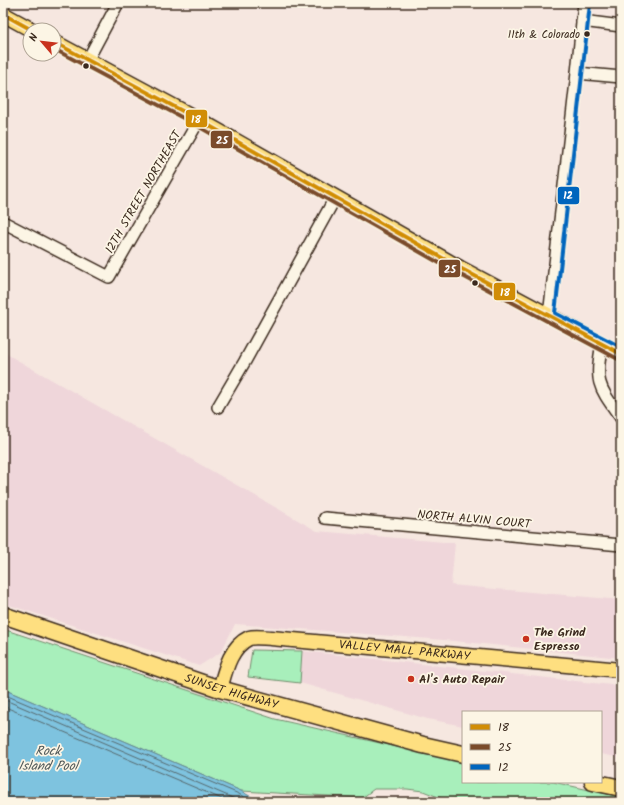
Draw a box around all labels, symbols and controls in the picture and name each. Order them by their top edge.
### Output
north arrow [22,22,62,62]
place label: 11th & Colorado [508,26,580,44]
marker: 11th & Colorado [582,29,592,39]
text: N [24,30,44,45]
unlabelled marker [81,61,91,71]
line badge: 18 [185,109,208,128]
text: 18 [191,111,201,129]
street label: 12TH STREET NORTHEAST [100,126,187,257]
line badge: 25 [210,130,233,149]
text: 25 [216,132,229,150]
line badge: 12 [557,186,580,205]
text: 12 [563,187,573,205]
line badge: 25 [438,259,461,278]
text: 25 [444,261,457,279]
unlabelled marker [470,278,480,288]
line badge: 18 [493,282,516,301]
text: 18 [500,284,510,302]
street label: NORTH ALVIN COURT [416,505,533,534]
place label: The Grind Espresso [534,623,586,656]
marker: The Grind Espresso [521,634,531,644]
street label: VALLEY MALL PARKWAY [338,635,472,666]
street label: SUNSET HIGHWAY [182,669,282,715]
place label: Al's Auto Repair [419,670,505,689]
marker: Al's Auto Repair [406,674,416,684]
legend [462,711,602,783]
text: 18 [498,718,510,737]
text: 25 [498,738,513,757]
water label: Rock Island Pool [18,741,81,777]
text: 12 [498,758,509,777]

